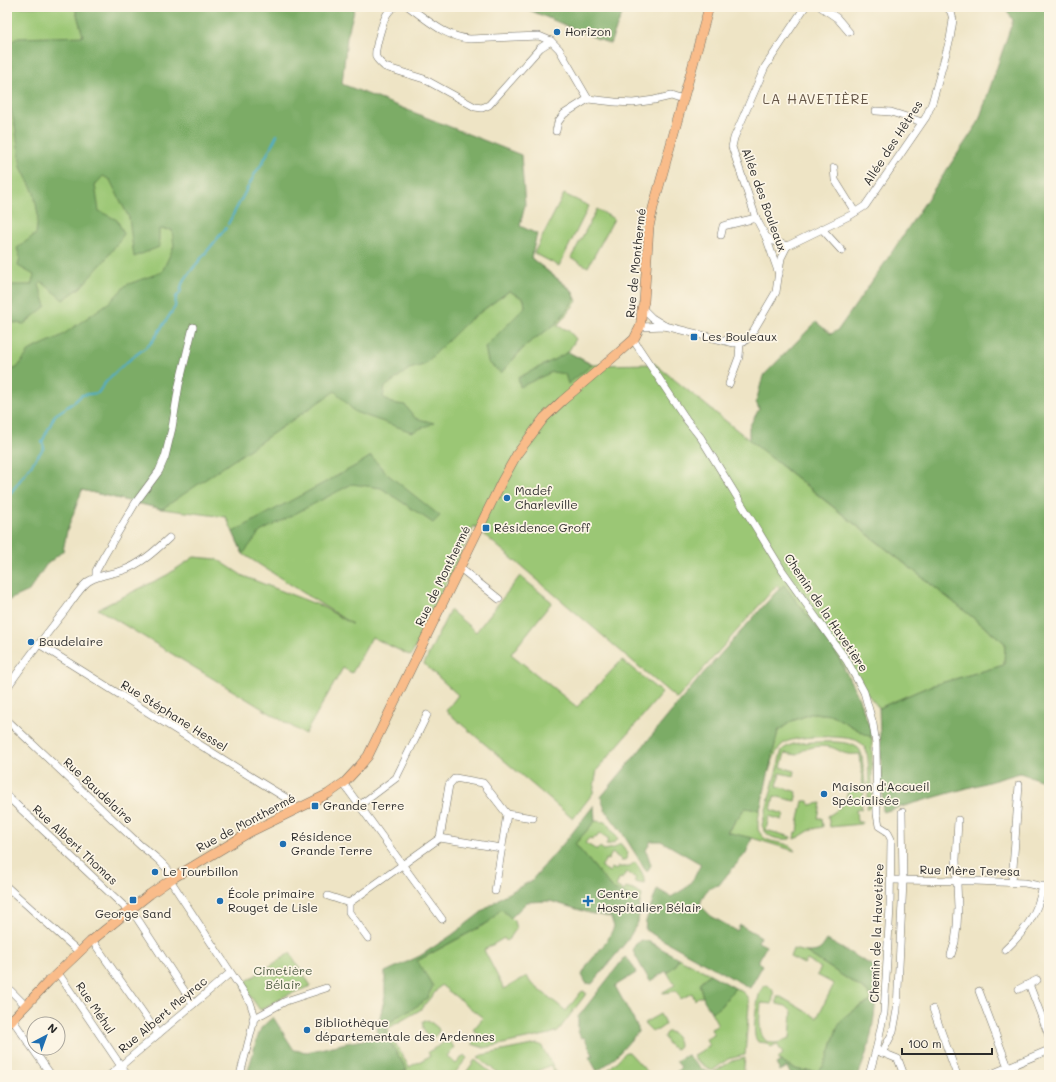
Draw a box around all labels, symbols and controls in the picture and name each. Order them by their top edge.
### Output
place label: Horizon [565,23,611,39]
marker: Horizon [552,27,562,37]
district label: LA HAVETIÈRE [762,89,870,108]
street label: Allée des Hêtres [859,97,926,188]
street label: Allée des Bouleaux [739,145,791,254]
street label: Rue de Monthermé [621,207,649,319]
place label: Les Bouleaux [702,328,777,344]
marker: Les Bouleaux [689,332,699,342]
place label: Madef Charleville [515,482,578,512]
marker: Madef Charleville [502,493,512,503]
place label: Résidence Groff [494,519,591,535]
street label: Rue de Monthermé [411,523,473,629]
marker: Résidence Groff [481,523,491,533]
street label: Chemin de la Havetière [781,550,872,675]
place label: Baudelaire [39,633,103,649]
marker: Baudelaire [26,637,36,647]
street label: Rue Stéphane Hessel [118,676,231,754]
street label: Rue Baudelaire [60,754,137,827]
place label: Maison d'Accueil Spécialisée [832,778,930,808]
street label: Rue de Monthermé [193,789,298,855]
marker: Maison d'Accueil Spécialisée [819,789,829,799]
place label: Grande Terre [323,797,405,813]
street label: Rue Albert Thomas [30,801,122,888]
marker: Grande Terre [310,801,320,811]
place label: Résidence Grande Terre [291,828,373,858]
marker: Résidence Grande Terre [278,839,288,849]
street label: Rue Mère Teresa [920,861,1020,879]
place label: Le Tourbillon [163,863,238,879]
street label: Chemin de la Havetière [866,863,886,1003]
marker: Le Tourbillon [150,867,160,877]
place label: École primaire Rouget de Lisle [228,885,318,915]
place label: Centre Hospitalier Bélair [597,885,701,915]
marker: George Sand [128,895,138,905]
marker: Centre Hospitalier Bélair [582,895,594,907]
marker: École primaire Rouget de Lisle [215,896,225,906]
place label: George Sand [95,905,171,921]
park label: Cimetière Bélair [253,962,313,992]
street label: Rue Albert Meyrac [115,972,210,1056]
street label: Rue Méhul [73,979,119,1036]
place label: Bibliothèque départementale des Ardennes [315,1014,495,1044]
north arrow [26,1016,66,1056]
text: N [45,1020,61,1036]
marker: Bibliothèque départementale des Ardennes [302,1025,312,1035]
scale bar [902,1030,992,1056]
text: 100 m [908,1035,942,1051]

